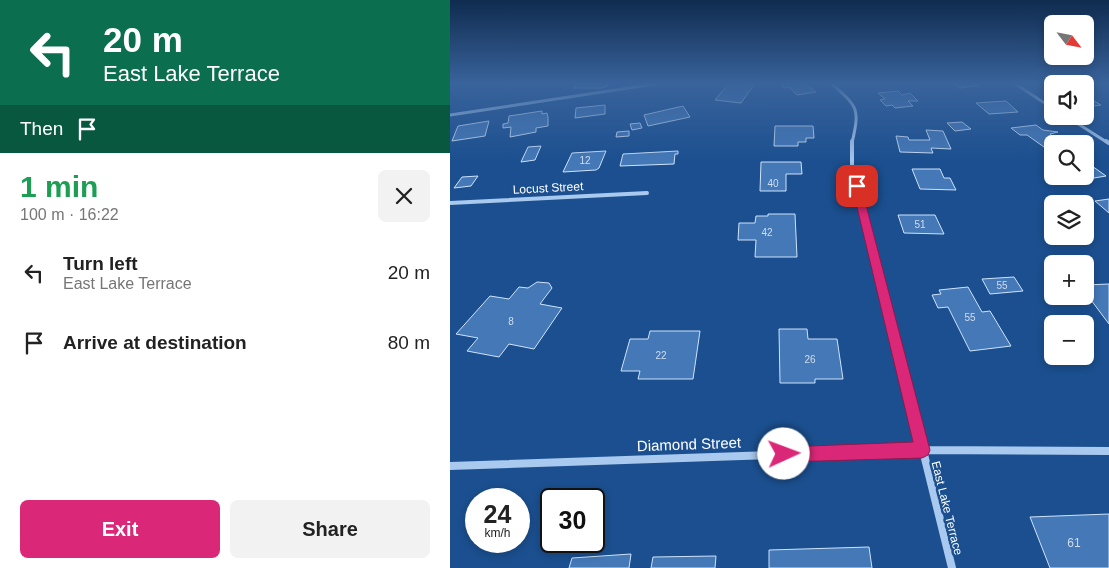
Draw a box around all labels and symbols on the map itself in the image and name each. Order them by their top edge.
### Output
north arrow [1044,15,1094,65]
house number: 12 [579,155,591,166]
pin [836,165,878,207]
house number: 40 [767,178,779,189]
street label: Locust Street [512,179,584,197]
house number: 51 [914,219,926,230]
house number: 42 [761,227,773,238]
house number: 55 [996,280,1008,291]
house number: 55 [964,312,976,323]
house number: 8 [508,316,514,327]
house number: 22 [655,350,667,361]
house number: 26 [804,354,816,365]
position arrow [757,427,809,479]
street label: Diamond Street [637,434,742,454]
street label: East Lake Terrace [929,459,966,557]
speed limit sign: 30 [540,488,605,553]
house number: 61 [1067,536,1081,550]

